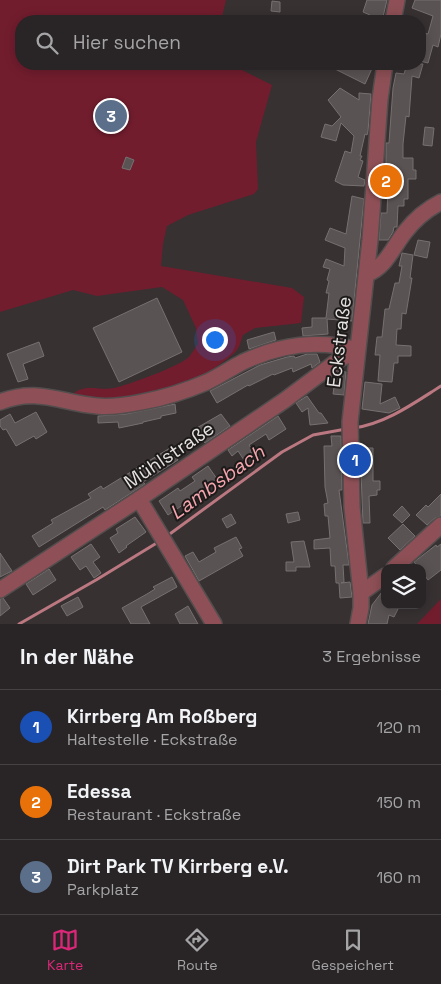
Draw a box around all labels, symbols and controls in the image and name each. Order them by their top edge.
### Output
search box [15,15,426,70]
icon: search [33,29,61,57]
text: Hier suchen [73,30,181,55]
pin: 3 [95,97,127,135]
pin: 2 [370,162,402,200]
street label: Eckstraße [321,295,357,389]
your location [202,327,228,353]
street label: Mühlstraße [119,416,219,494]
water label: Lambsbach [164,438,270,525]
pin: 1 [339,441,371,479]
map controls [381,564,426,609]
button: layers [381,564,426,609]
text: In der Nähe [20,643,134,670]
text: 3 Ergebnisse [322,646,421,667]
text: Kirrberg Am Roßberg [67,704,257,729]
text: 1 [32,717,40,738]
text: 120 m [377,717,421,738]
text: Haltestelle · Eckstraße [67,729,238,750]
text: Edessa [67,779,131,804]
text: 2 [31,792,41,813]
text: 150 m [377,792,421,813]
text: Restaurant · Eckstraße [67,804,241,825]
text: Dirt Park TV Kirrberg e.V. [67,854,289,879]
text: 3 [31,867,41,888]
text: 160 m [376,867,421,888]
text: Parkplatz [67,879,139,900]
tab: Karte [47,926,83,974]
tab: Route [177,926,218,974]
tab: Gespeichert [311,926,394,974]

